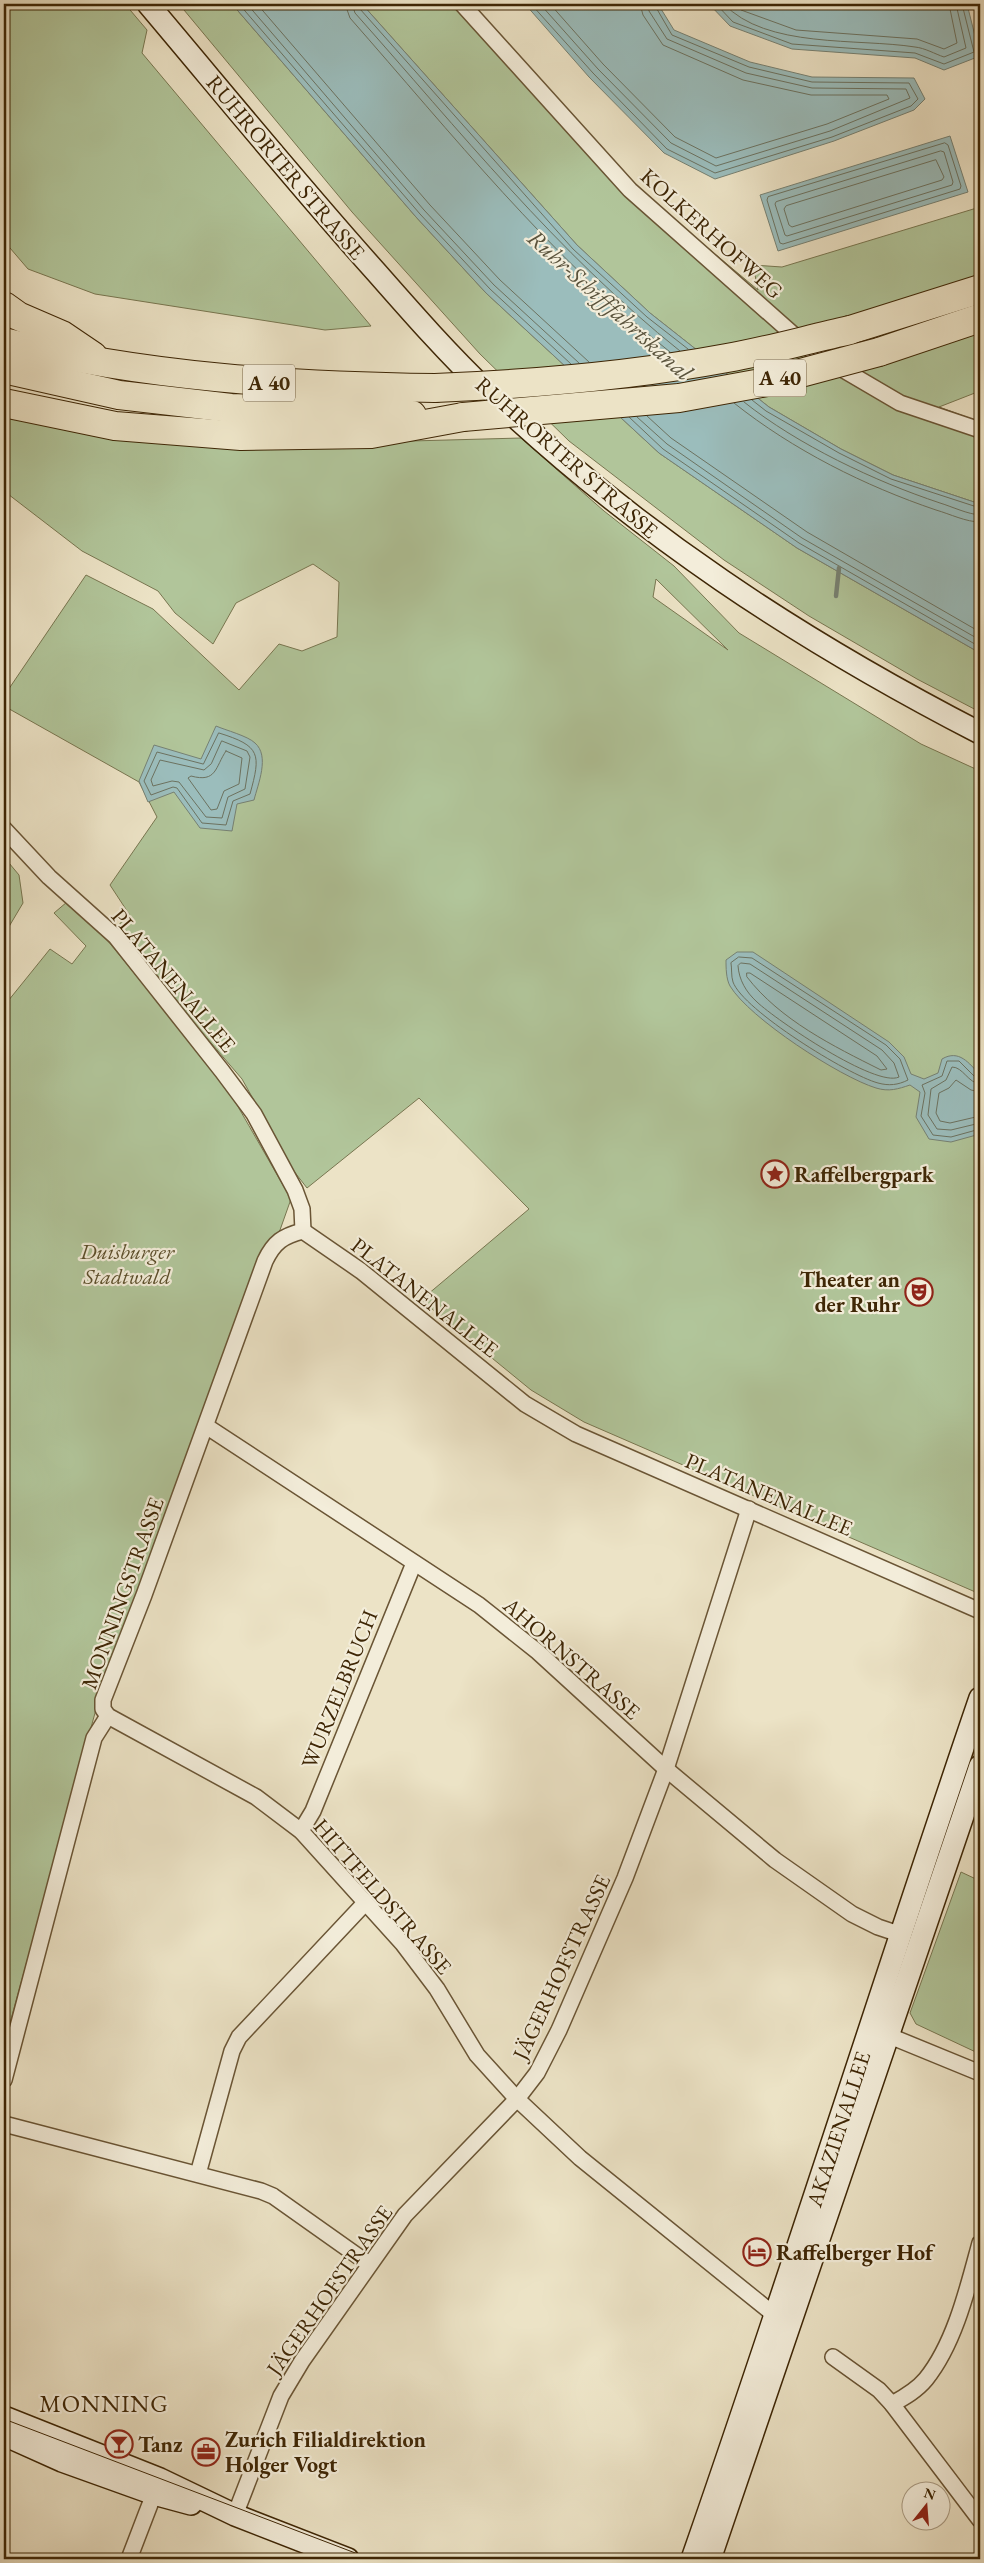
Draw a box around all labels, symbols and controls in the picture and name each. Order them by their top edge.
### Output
street label: RUHRORTER STRASSE [200,69,371,266]
street label: KOLKERHOFWEG [634,162,789,305]
water label: Ruhr-Schifffahrtskanal [521,222,700,388]
road number: A 40 [754,359,806,396]
road number: A 40 [243,364,295,402]
street label: RUHRORTER STRASSE [469,370,664,545]
street label: PLATANENALLEE [105,902,242,1058]
place icon: Raffelbergpark [760,1159,790,1189]
place label: Raffelbergpark [794,1160,935,1189]
street label: PLATANENALLEE [345,1231,504,1364]
park label: Duisburger Stadtwald [79,1237,176,1291]
place label: Theater an der Ruhr [800,1265,901,1319]
theatre icon: Theater an der Ruhr [904,1277,934,1307]
street label: PLATANENALLEE [681,1446,857,1543]
street label: MONNINGSTRASSE [74,1493,171,1693]
street label: AHORNSTRASSE [496,1590,646,1726]
street label: WURZELBRUCH [294,1605,385,1773]
street label: HITTFELDSTRASSE [307,1812,458,1980]
street label: JÄGERHOFSTRASSE [505,1870,617,2067]
street label: AKAZIENALLEE [799,2048,877,2212]
street label: JÄGERHOFSTRASSE [259,2199,399,2383]
hotel icon: Raffelberger Hof [742,2237,772,2267]
place label: Raffelberger Hof [776,2238,936,2267]
district label: MONNING [39,2388,169,2419]
place label: Zurich Filialdirektion Holger Vogt [225,2425,426,2479]
bar icon: Tanz [104,2429,134,2459]
place label: Tanz [138,2430,183,2459]
office icon: Zurich Filialdirektion Holger Vogt [191,2437,221,2467]
north arrow [902,2480,952,2530]
text: N [922,2483,938,2504]

